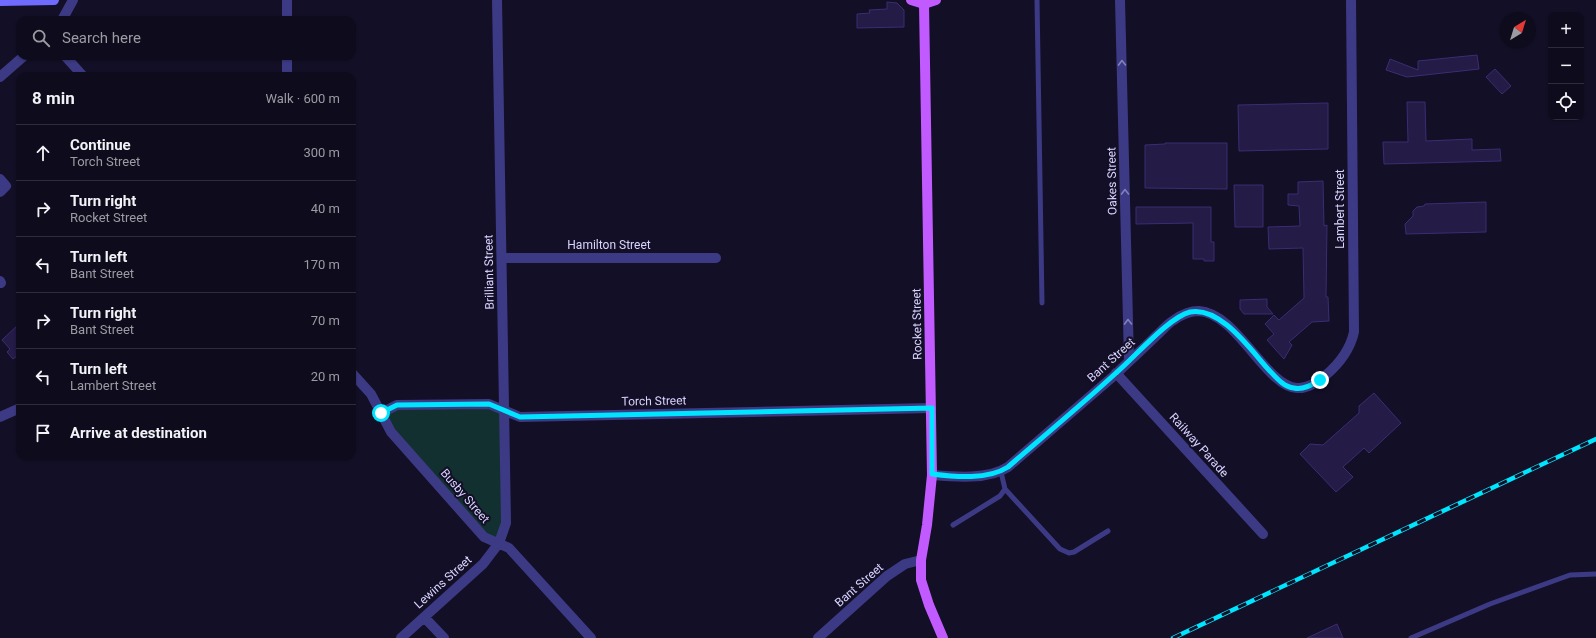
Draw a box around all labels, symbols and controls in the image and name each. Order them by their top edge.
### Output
north arrow [1500,12,1536,48]
map controls [1548,12,1584,120]
button: + [1548,12,1584,48]
search box [16,16,356,60]
icon: search [30,27,52,49]
text: Search here [62,29,141,47]
button: − [1548,48,1584,84]
one-way arrow [1118,60,1126,66]
button: locate [1548,84,1584,120]
text: 8 min [32,88,75,108]
text: Walk · 600 m [265,91,340,106]
text: Continue [70,136,131,154]
icon: ahead [32,142,54,164]
text: 300 m [303,145,340,160]
street label: Oakes Street [1104,147,1120,215]
text: Torch Street [70,154,140,169]
street label: Lambert Street [1333,169,1347,249]
one-way arrow [1121,189,1129,195]
text: Turn right [70,192,136,210]
icon: right [32,198,54,220]
text: 40 m [311,201,340,216]
text: Rocket Street [70,210,147,225]
street label: Brilliant Street [481,234,497,310]
street label: Hamilton Street [567,238,651,252]
text: Turn left [70,248,127,266]
icon: left [32,254,54,276]
text: 170 m [303,257,340,272]
text: Bant Street [70,266,134,281]
street label: Rocket Street [909,288,925,360]
text: Turn right [70,304,136,322]
icon: right [32,310,54,332]
text: 70 m [311,313,340,328]
one-way arrow [1124,319,1132,325]
text: Bant Street [70,322,134,337]
street label: Bant Street [1084,335,1138,385]
text: Turn left [70,360,127,378]
icon: left [32,366,54,388]
text: 20 m [311,369,340,384]
route end [1311,371,1329,389]
text: Lambert Street [70,378,156,393]
street label: Torch Street [621,393,687,409]
route start [372,404,390,422]
street label: Railway Parade [1167,410,1231,480]
icon: arrive [32,422,54,444]
text: Arrive at destination [70,424,207,442]
street label: Busby Street [438,466,492,526]
street label: Lewins Street [411,553,475,611]
street label: Bant Street [832,560,886,610]

